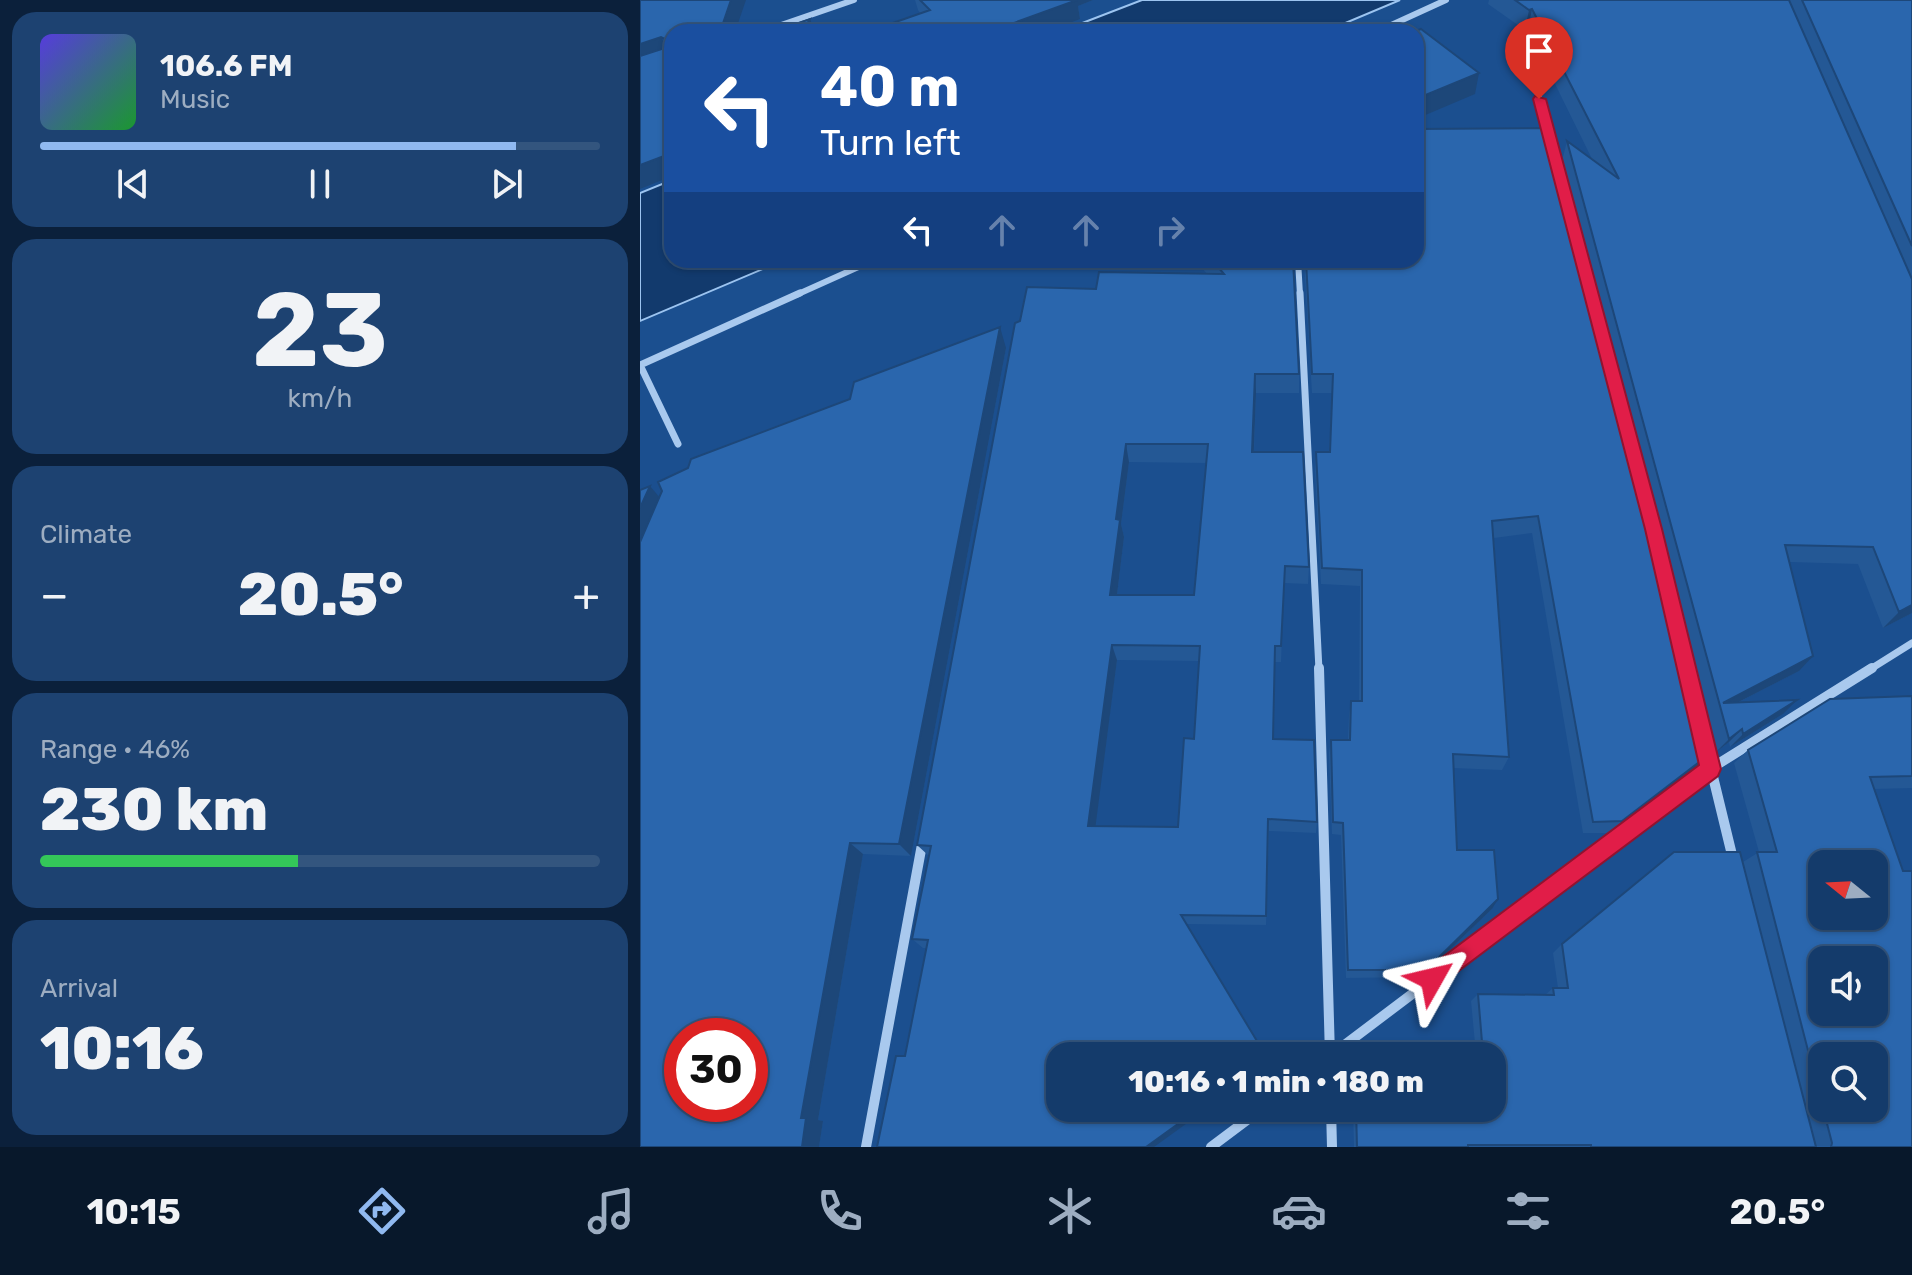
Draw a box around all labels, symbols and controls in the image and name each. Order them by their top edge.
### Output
pin [1505,17,1573,99]
icon: arrive [1517,29,1561,73]
text: 106.6 FM [160,48,293,84]
text: 40 m [820,54,960,120]
icon: left [688,56,792,160]
text: Music [160,84,230,115]
text: Turn left [820,121,961,164]
icon: previous [111,162,155,206]
icon: pause [298,162,342,206]
icon: next [485,162,529,206]
icon: left [896,208,940,252]
icon: ahead [980,208,1024,252]
icon: ahead [1064,208,1108,252]
icon: right [1148,208,1192,252]
text: 23 [252,269,388,392]
text: km/h [288,383,352,414]
text: Climate [40,519,132,550]
text: 20.5° [238,559,403,630]
text: − [40,569,69,621]
text: + [573,569,600,621]
text: Range · 46% [40,734,190,765]
text: 230 km [40,774,268,845]
north arrow [1808,850,1888,930]
map controls [1808,850,1888,1122]
position arrow [1390,937,1474,1021]
button: sound [1808,946,1888,1026]
text: Arrival [40,973,118,1004]
text: 10:16 [40,1013,204,1084]
speed limit sign: 30 [664,1018,768,1122]
button: search [1808,1042,1888,1122]
text: 10:16 · 1 min · 180 m [1128,1064,1424,1100]
icon: directions [354,1183,410,1239]
icon: music [583,1183,639,1239]
icon: phone [812,1183,868,1239]
icon: climate [1042,1183,1098,1239]
icon: car [1271,1183,1327,1239]
icon: filters [1500,1183,1556,1239]
text: 10:15 [87,1190,181,1233]
text: 20.5° [1729,1190,1825,1233]

